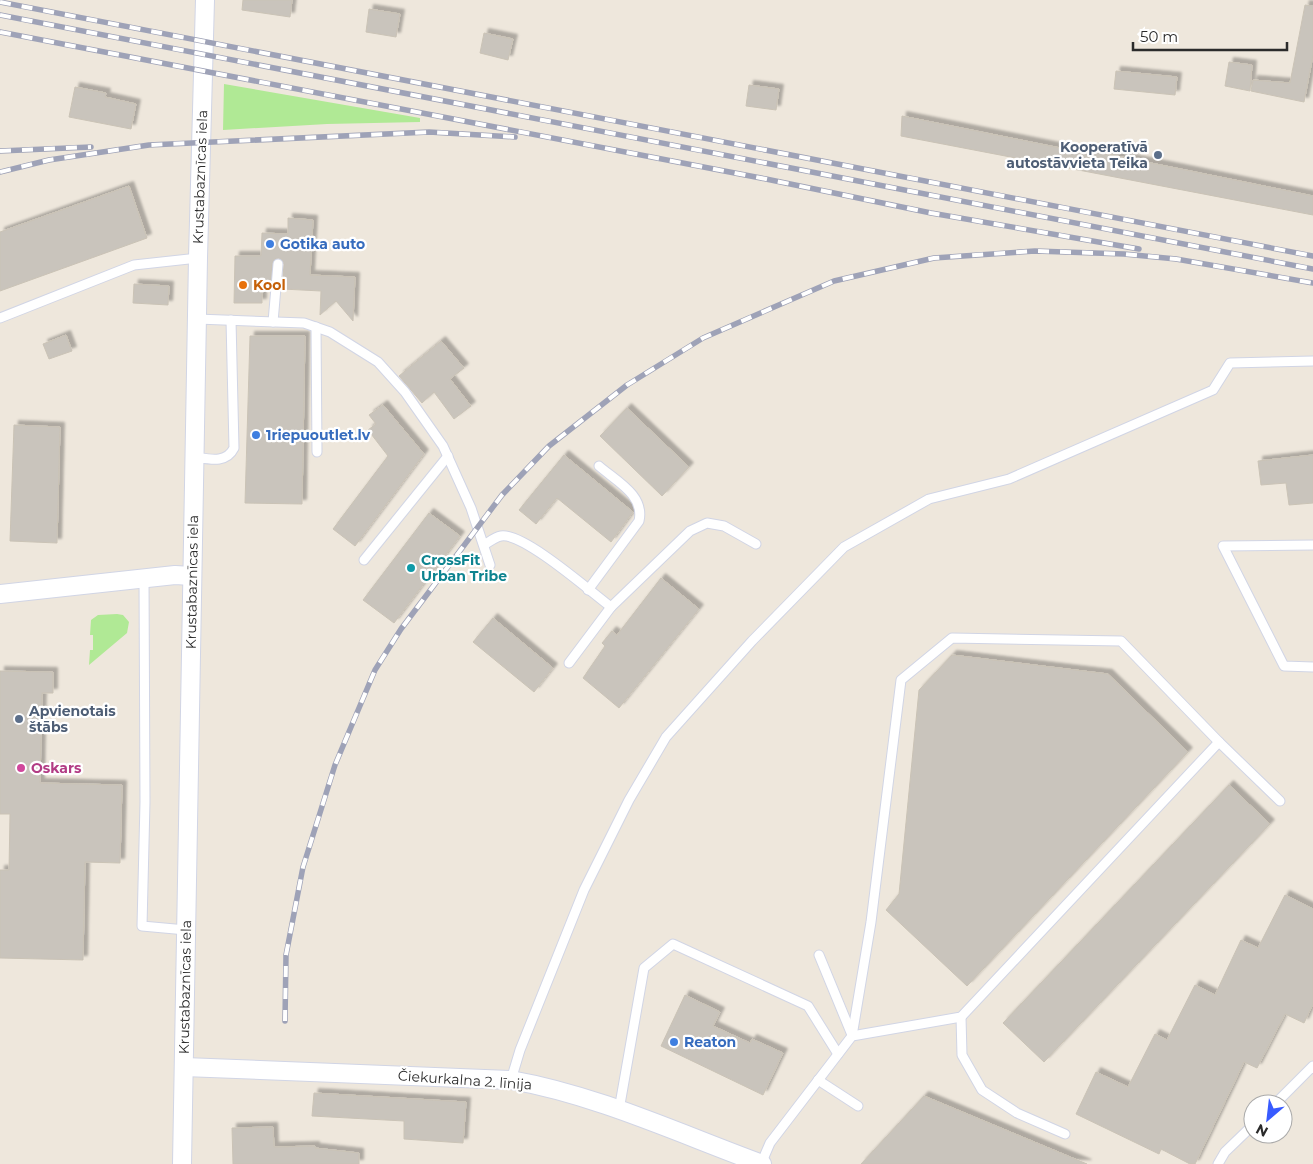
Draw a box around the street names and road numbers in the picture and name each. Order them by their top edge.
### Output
street label: Krustabaznīcas iela [189,110,211,244]
street label: Krustabaznīcas iela [182,515,202,649]
street label: Krustabaznīcas iela [175,920,195,1054]
street label: Čiekurkalna 2. līnija [397,1066,533,1094]

